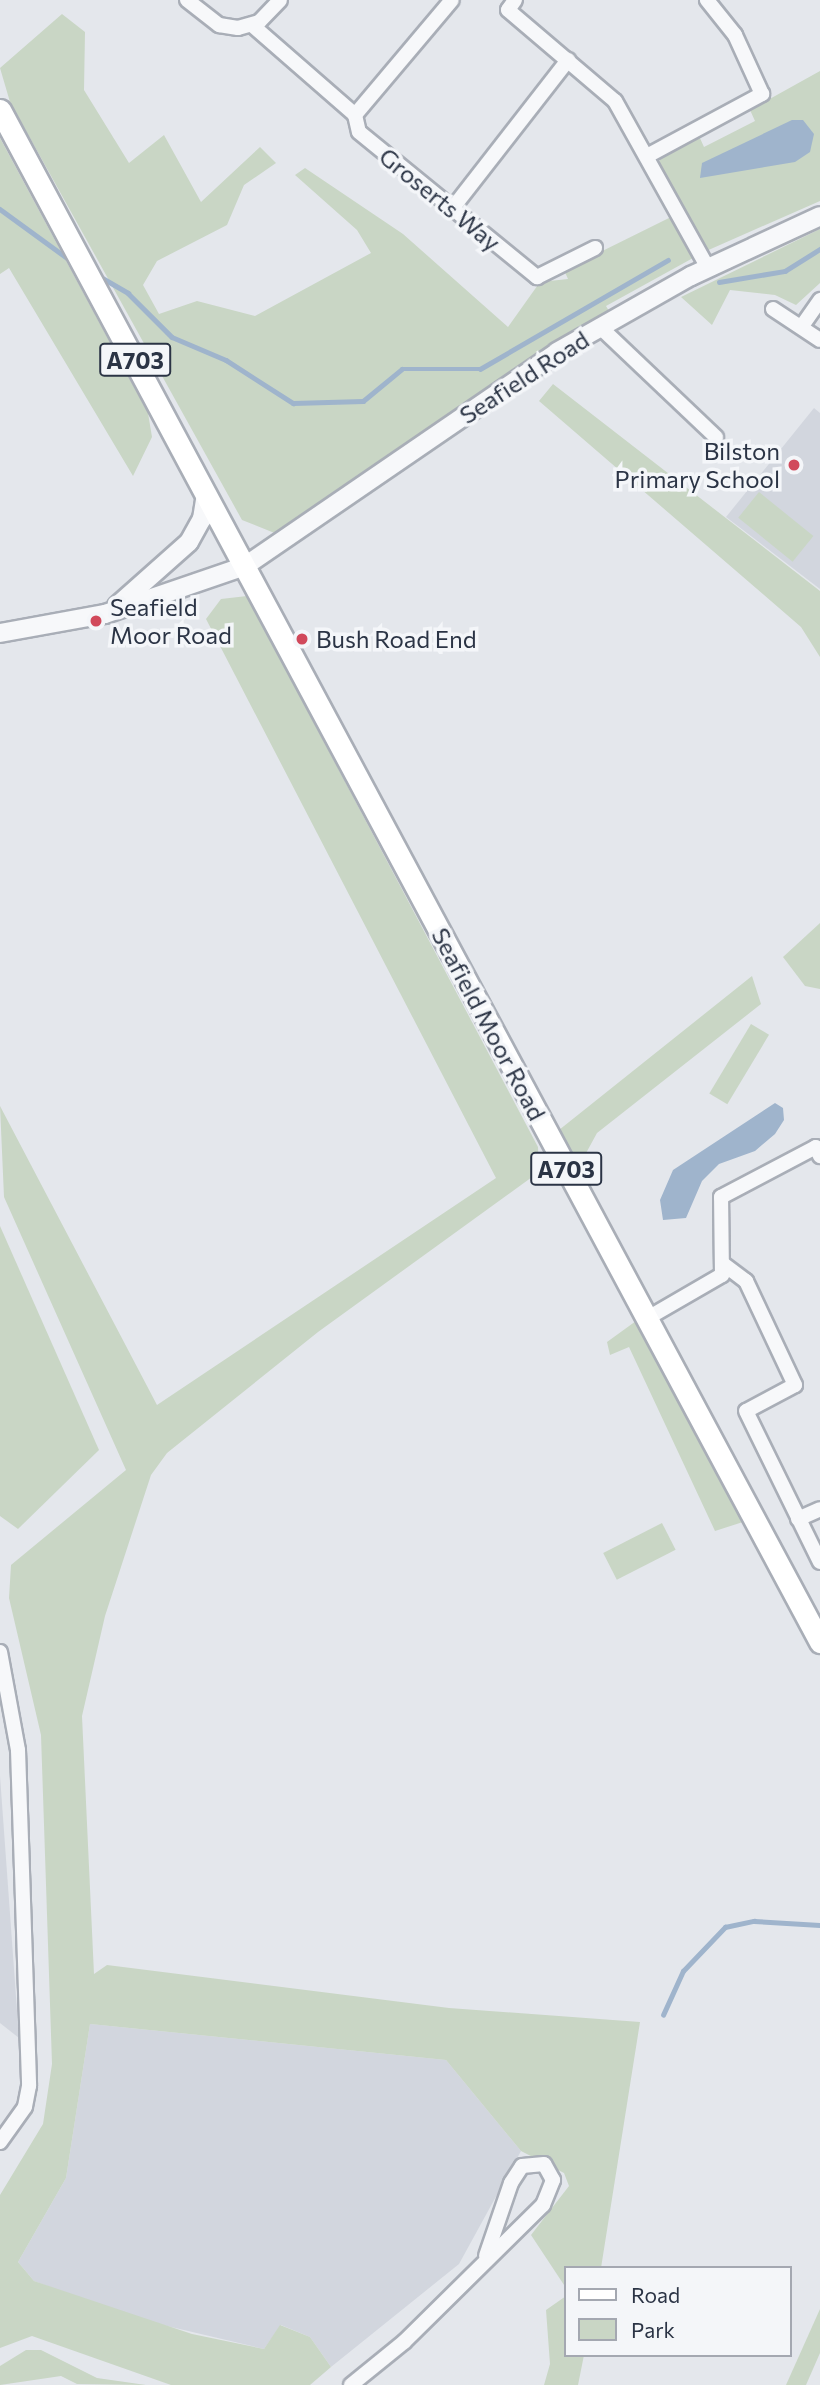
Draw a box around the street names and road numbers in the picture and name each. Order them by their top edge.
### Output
street label: Groserts Way [374,141,506,257]
street label: Seafield Road [454,325,594,429]
road number: A703 [98,340,172,380]
street label: Seafield Moor Road [426,923,552,1125]
road number: A703 [529,1150,603,1188]

